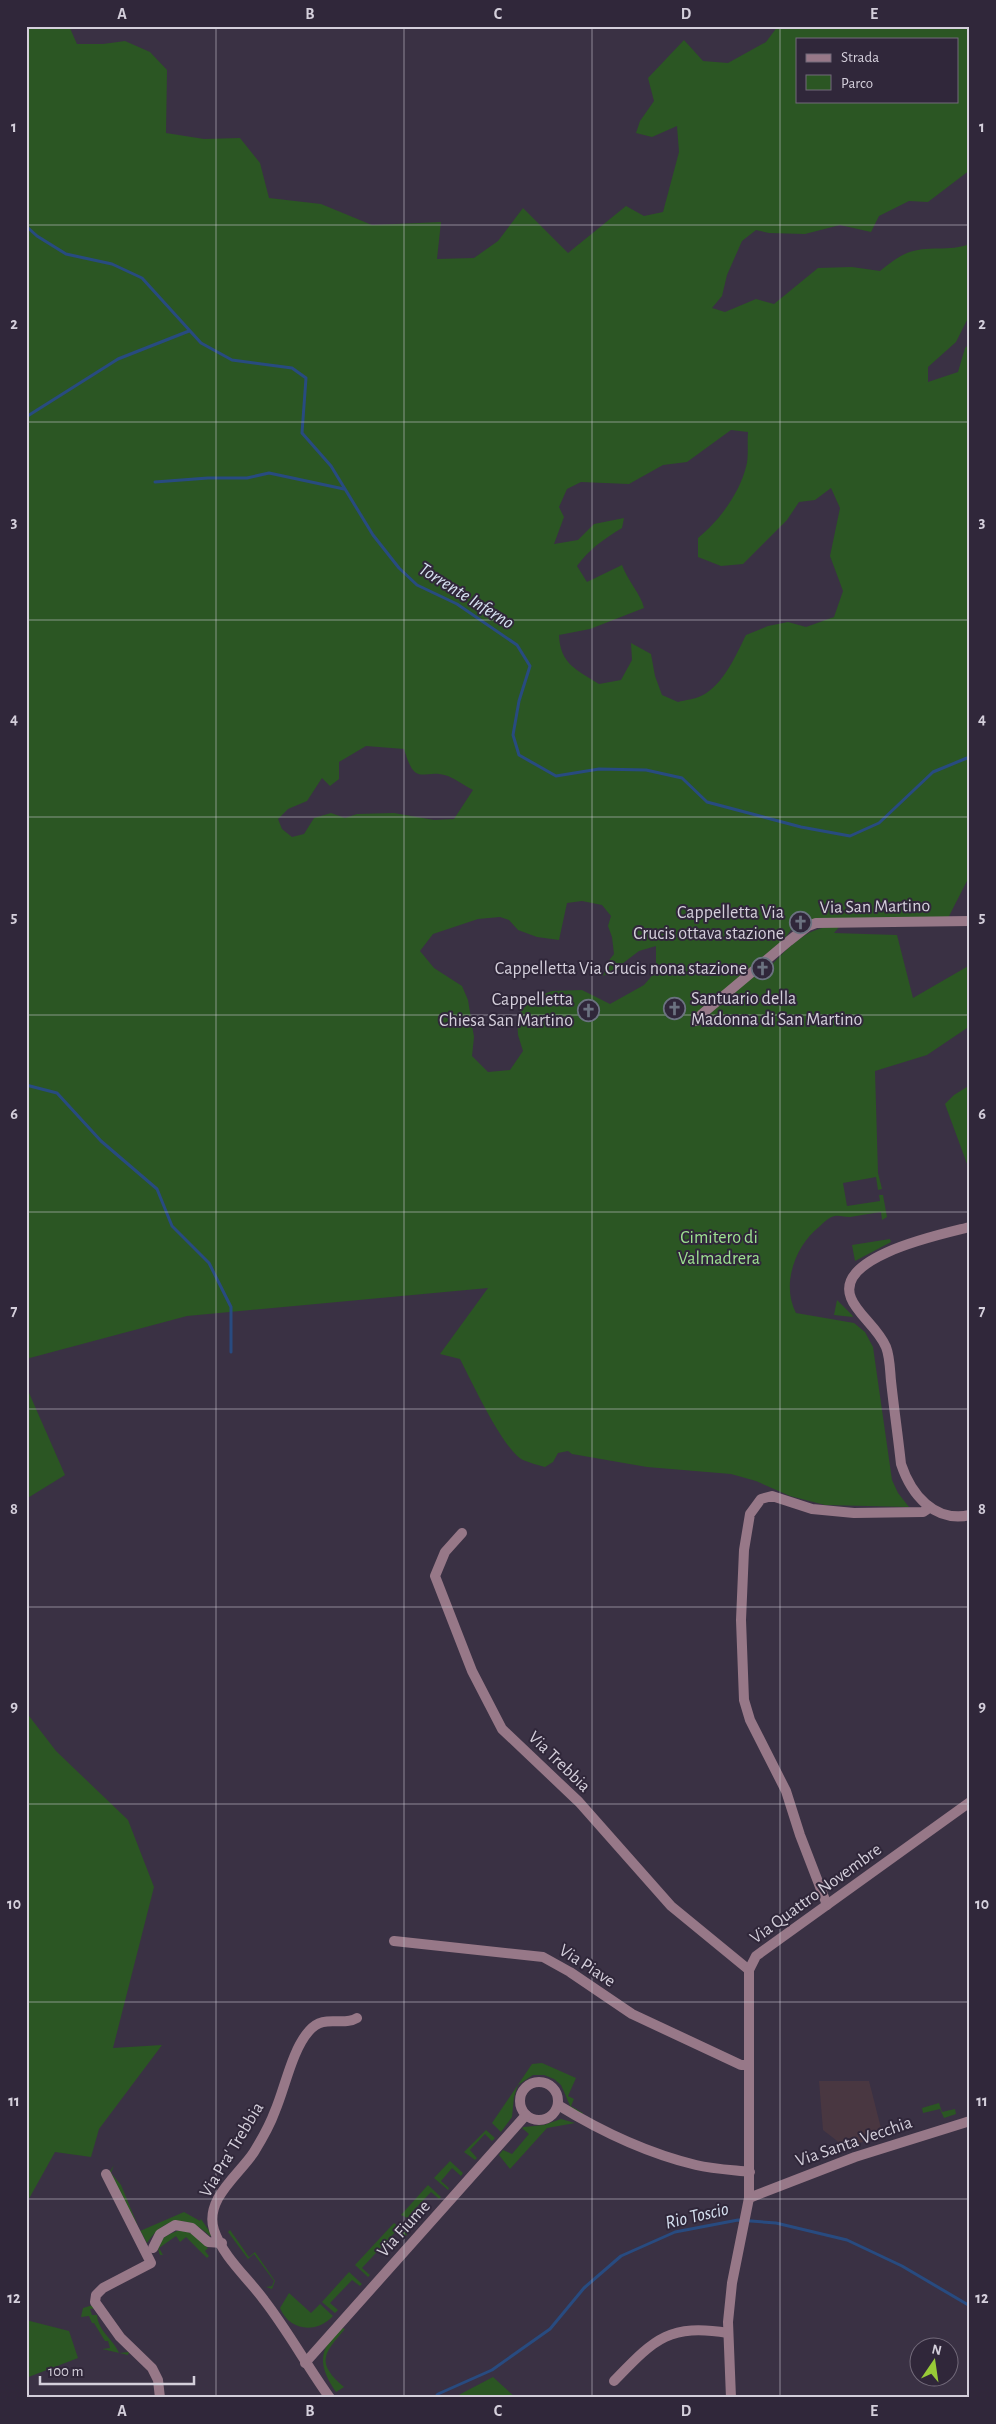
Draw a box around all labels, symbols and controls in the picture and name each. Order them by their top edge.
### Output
text: A [117,6,127,22]
text: B [305,6,315,22]
text: C [494,6,503,22]
text: D [681,6,692,22]
text: E [870,6,878,22]
legend [796,38,958,102]
text: Strada [841,50,879,65]
text: Parco [841,76,873,91]
text: 1 [11,119,17,135]
text: 1 [979,119,985,135]
text: 2 [10,316,18,332]
text: 2 [978,316,986,332]
text: 3 [11,514,18,530]
text: 3 [979,514,986,530]
water label: Torrente Inferno [415,559,517,633]
text: 4 [10,711,18,727]
text: 4 [978,711,986,727]
street label: Via San Martino [820,897,931,917]
place label: Cappelletta Via Crucis ottava stazione [633,904,784,943]
text: 5 [11,909,18,925]
text: 5 [979,909,986,925]
church icon: Cappelletta Via Crucis ottava stazione [788,911,812,935]
church icon: Cappelletta Via Crucis nona stazione [751,957,775,981]
place label: Cappelletta Via Crucis nona stazione [495,960,747,978]
place label: Santuario della Madonna di San Martino [691,990,863,1029]
place label: Cappelletta Chiesa San Martino [439,991,573,1030]
church icon: Santuario della Madonna di San Martino [663,997,687,1021]
church icon: Cappelletta Chiesa San Martino [577,998,601,1022]
text: 6 [10,1106,18,1122]
text: 6 [978,1106,986,1122]
park label: Cimitero di Valmadrera [678,1229,760,1268]
text: 7 [11,1303,18,1319]
text: 7 [979,1303,986,1319]
text: 8 [10,1501,18,1517]
text: 8 [978,1501,986,1517]
text: 9 [10,1698,18,1714]
text: 9 [978,1698,986,1714]
street label: Via Trebbia [524,1728,594,1796]
street label: Via Quattro Novembre [747,1840,885,1948]
text: 10 [7,1896,21,1912]
text: 10 [975,1896,989,1912]
street label: Via Piave [556,1941,618,1991]
text: 11 [8,2093,20,2109]
text: 11 [976,2093,988,2109]
street label: Via Pra' Trebbia [197,2099,267,2201]
street label: Via Santa Vecchia [793,2114,915,2170]
street label: Via Fiume [374,2197,434,2261]
water label: Rio Toscio [663,2199,731,2233]
text: 12 [7,2290,21,2306]
text: 12 [975,2290,989,2306]
north arrow [908,2336,958,2386]
text: N [930,2342,943,2358]
scale bar [40,2354,194,2386]
text: 100 m [48,2364,83,2379]
text: A [117,2403,127,2419]
text: B [305,2403,315,2419]
text: C [494,2403,503,2419]
text: D [681,2403,692,2419]
text: E [870,2403,878,2419]

